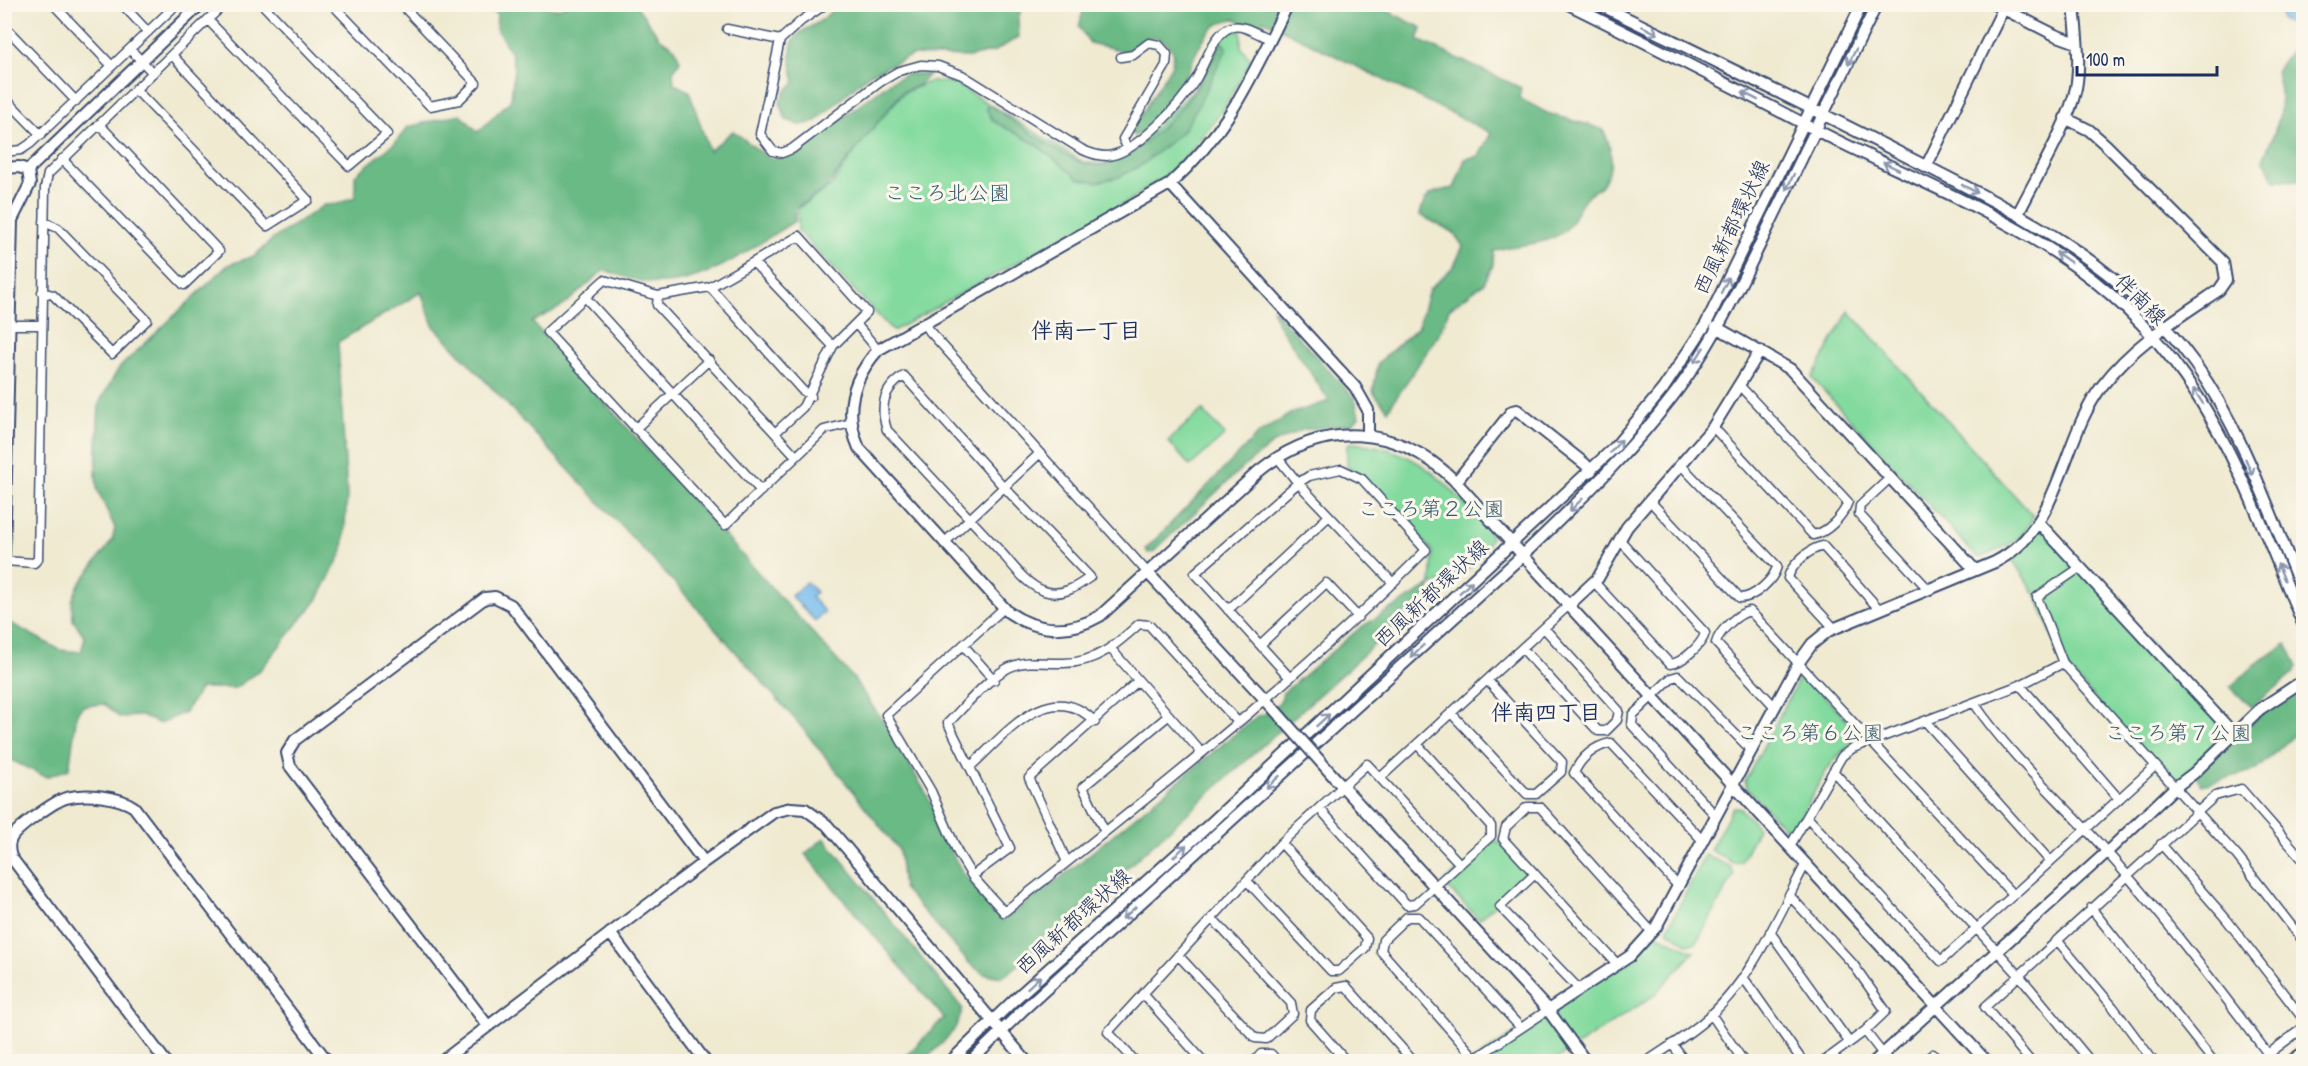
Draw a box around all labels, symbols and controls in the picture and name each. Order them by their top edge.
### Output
one-way arrow [1641,25,1659,36]
scale bar [2077,39,2216,77]
text: 100 m [2086,47,2125,72]
one-way arrow [1845,48,1857,66]
one-way arrow [1742,90,1760,102]
street label: 西風新都環状線 [1686,155,1776,299]
one-way arrow [1883,159,1901,171]
one-way arrow [1784,173,1795,191]
park label: こころ北公園 [884,178,1010,207]
one-way arrow [1960,184,1978,195]
one-way arrow [2056,251,2072,263]
street label: 伴南線 [2108,266,2174,332]
one-way arrow [1720,276,1731,294]
district label: 伴南一丁目 [1031,315,1141,345]
one-way arrow [1693,346,1705,363]
one-way arrow [2191,388,2203,405]
one-way arrow [1609,438,1623,453]
one-way arrow [2244,457,2255,476]
park label: こころ第２公園 [1358,494,1505,523]
one-way arrow [1568,497,1583,512]
street label: 西風新都環状線 [1367,532,1495,654]
one-way arrow [2274,564,2286,582]
one-way arrow [1459,580,1474,594]
one-way arrow [1410,643,1425,657]
district label: 伴南四丁目 [1491,697,1601,727]
one-way arrow [1315,713,1330,727]
park label: こころ第６公園 [1737,718,1884,747]
park label: こころ第７公園 [2105,718,2252,747]
one-way arrow [1266,775,1281,789]
one-way arrow [1172,844,1187,859]
street label: 西風新都環状線 [1009,861,1137,981]
one-way arrow [1122,906,1137,920]
one-way arrow [1027,975,1042,989]

